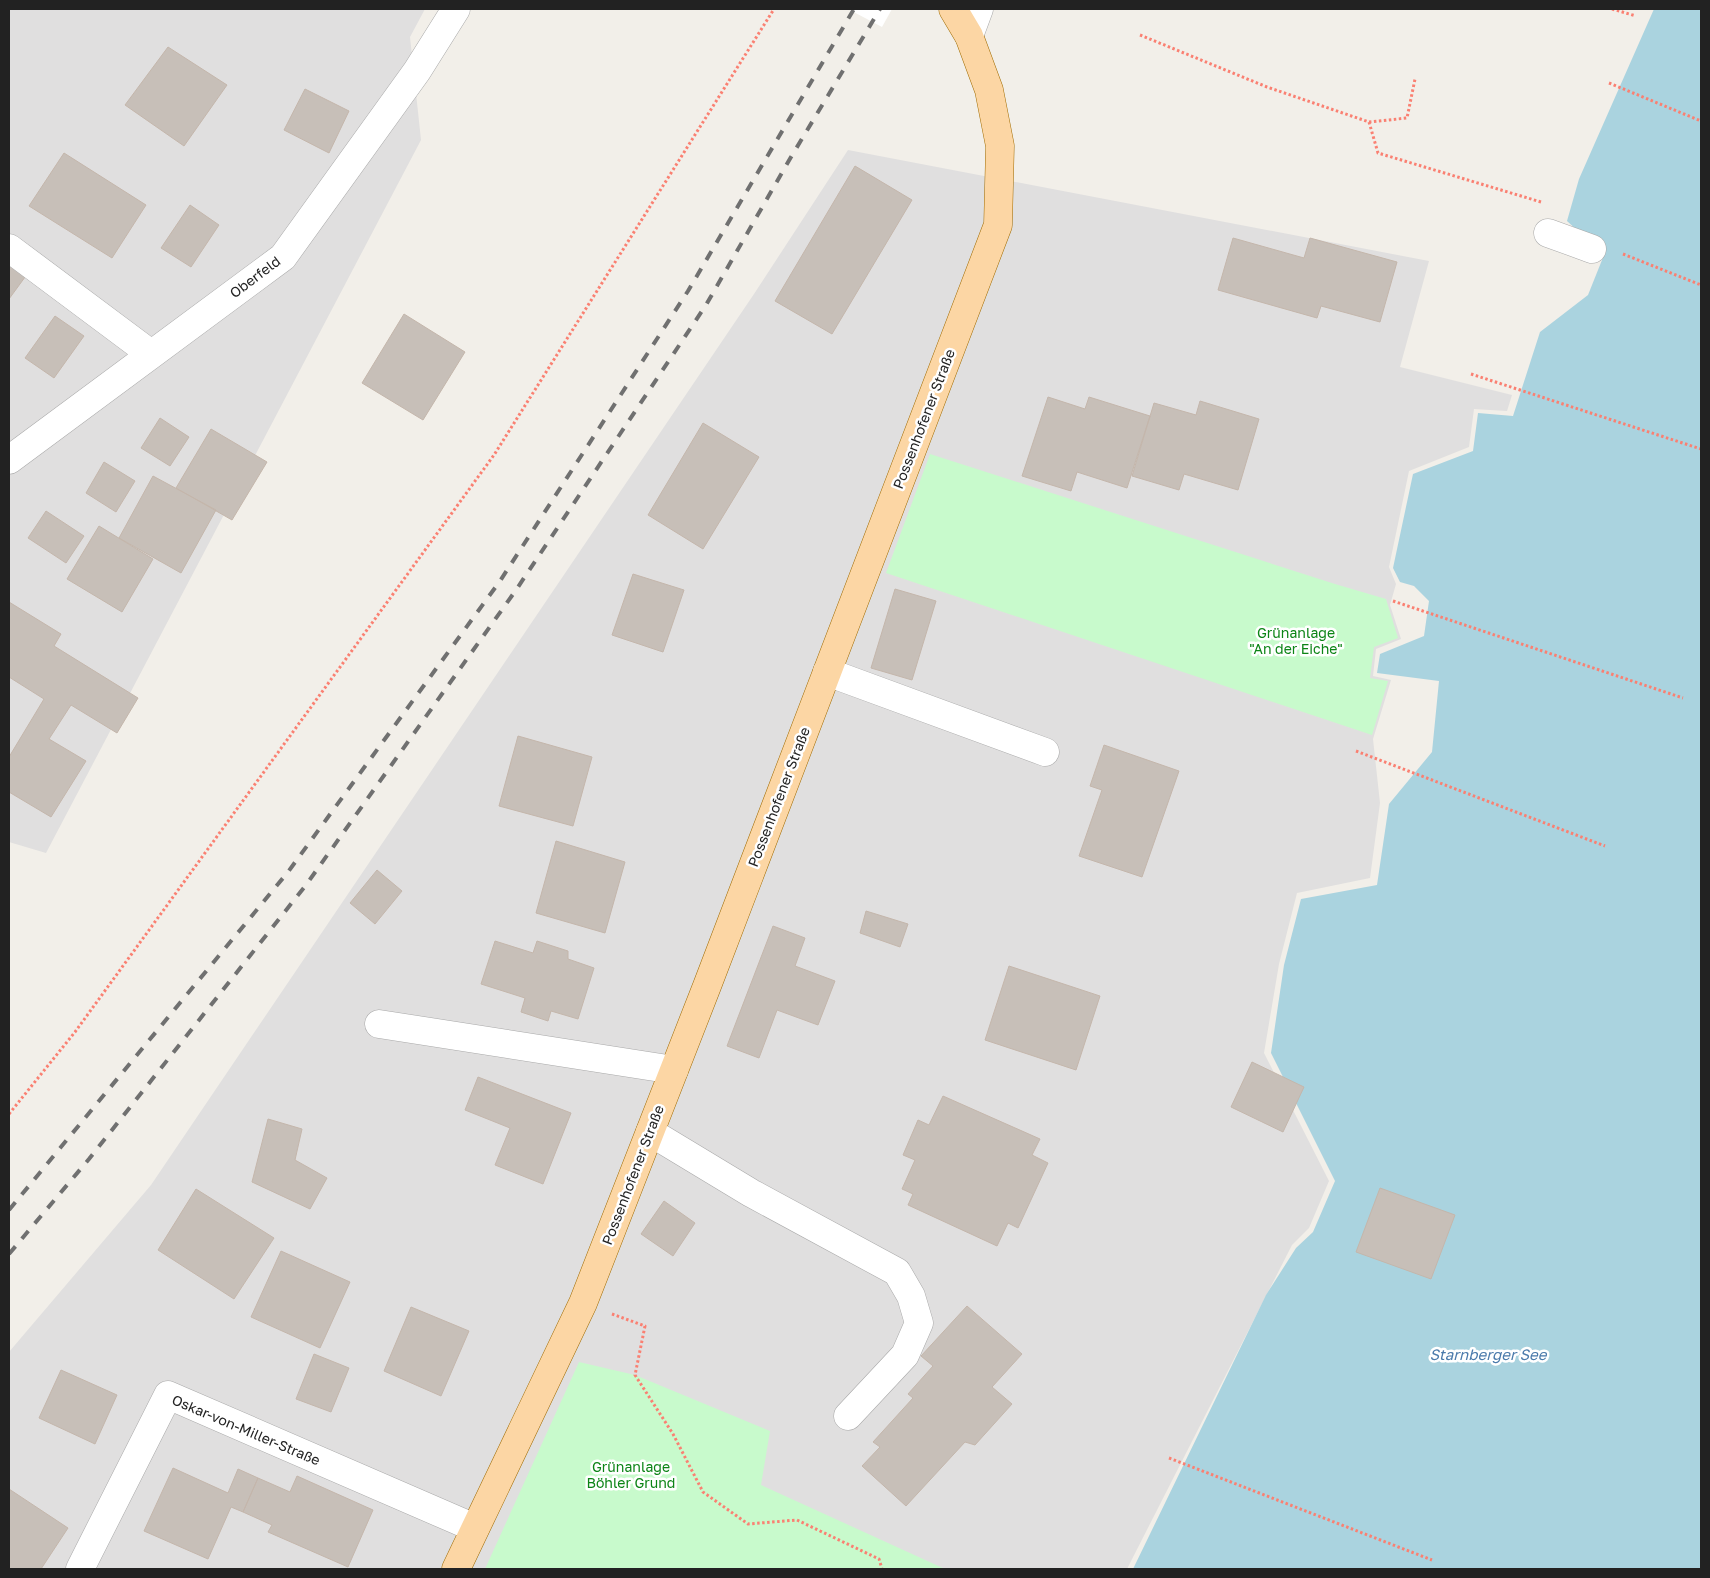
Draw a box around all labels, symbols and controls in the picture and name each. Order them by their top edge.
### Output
street label: Oberfeld [226,252,283,301]
street label: Possenhofener Straße [889,347,958,491]
park label: Grünanlage "An der Eiche" [1249,624,1343,657]
street label: Possenhofener Straße [744,725,813,869]
street label: Possenhofener Straße [598,1103,667,1247]
water label: Starnberger See [1429,1345,1548,1364]
street label: Oskar-von-Miller-Straße [169,1391,323,1469]
park label: Grünanlage Böhler Grund [587,1458,675,1491]

